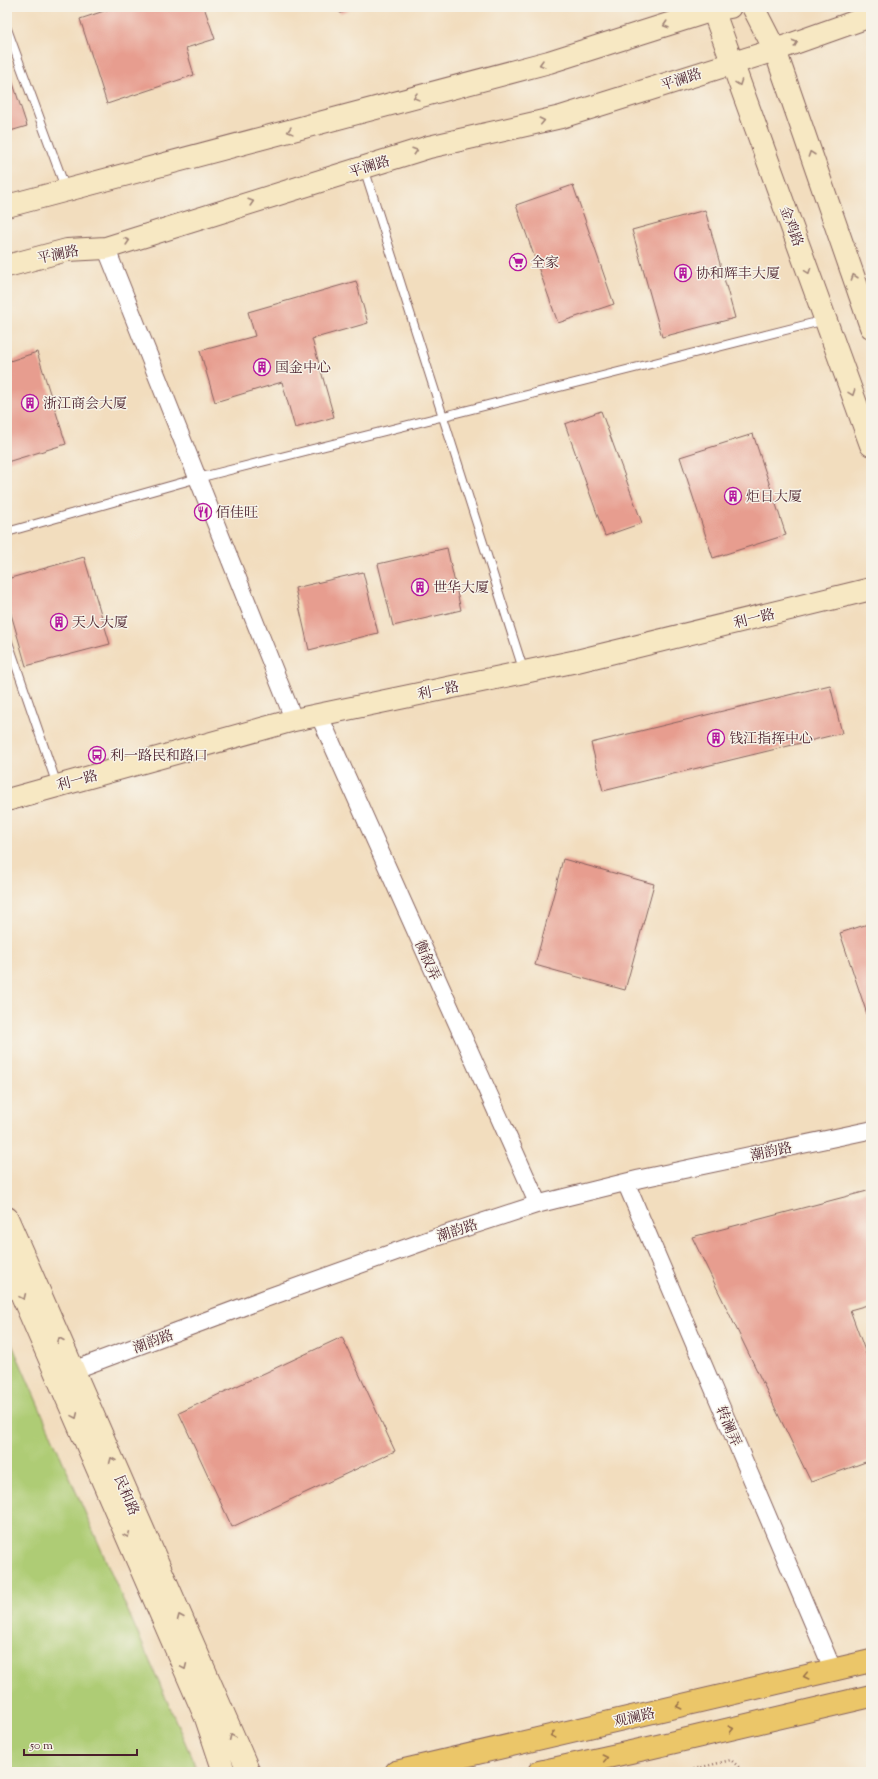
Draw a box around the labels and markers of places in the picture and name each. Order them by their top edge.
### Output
supermarket icon: 全家 [508,252,528,272]
place label: 全家 [531,254,559,274]
building icon: 协和辉丰大厦 [673,263,693,283]
place label: 协和辉丰大厦 [696,265,780,285]
building icon: 国金中心 [252,357,272,377]
place label: 国金中心 [275,359,331,379]
building icon: 浙江商会大厦 [20,393,40,413]
place label: 浙江商会大厦 [43,395,127,415]
building icon: 炬日大厦 [723,486,743,506]
place label: 炬日大厦 [746,488,802,508]
restaurant icon: 佰佳旺 [193,502,213,522]
place label: 佰佳旺 [216,504,258,524]
building icon: 世华大厦 [410,577,430,597]
place label: 世华大厦 [433,579,489,599]
building icon: 天人大厦 [49,612,69,632]
place label: 天人大厦 [72,614,128,634]
building icon: 钱江指挥中心 [706,728,726,748]
place label: 钱江指挥中心 [729,730,813,750]
bus stop icon: 利一路民和路口 [87,745,107,765]
place label: 利一路民和路口 [110,747,208,767]

